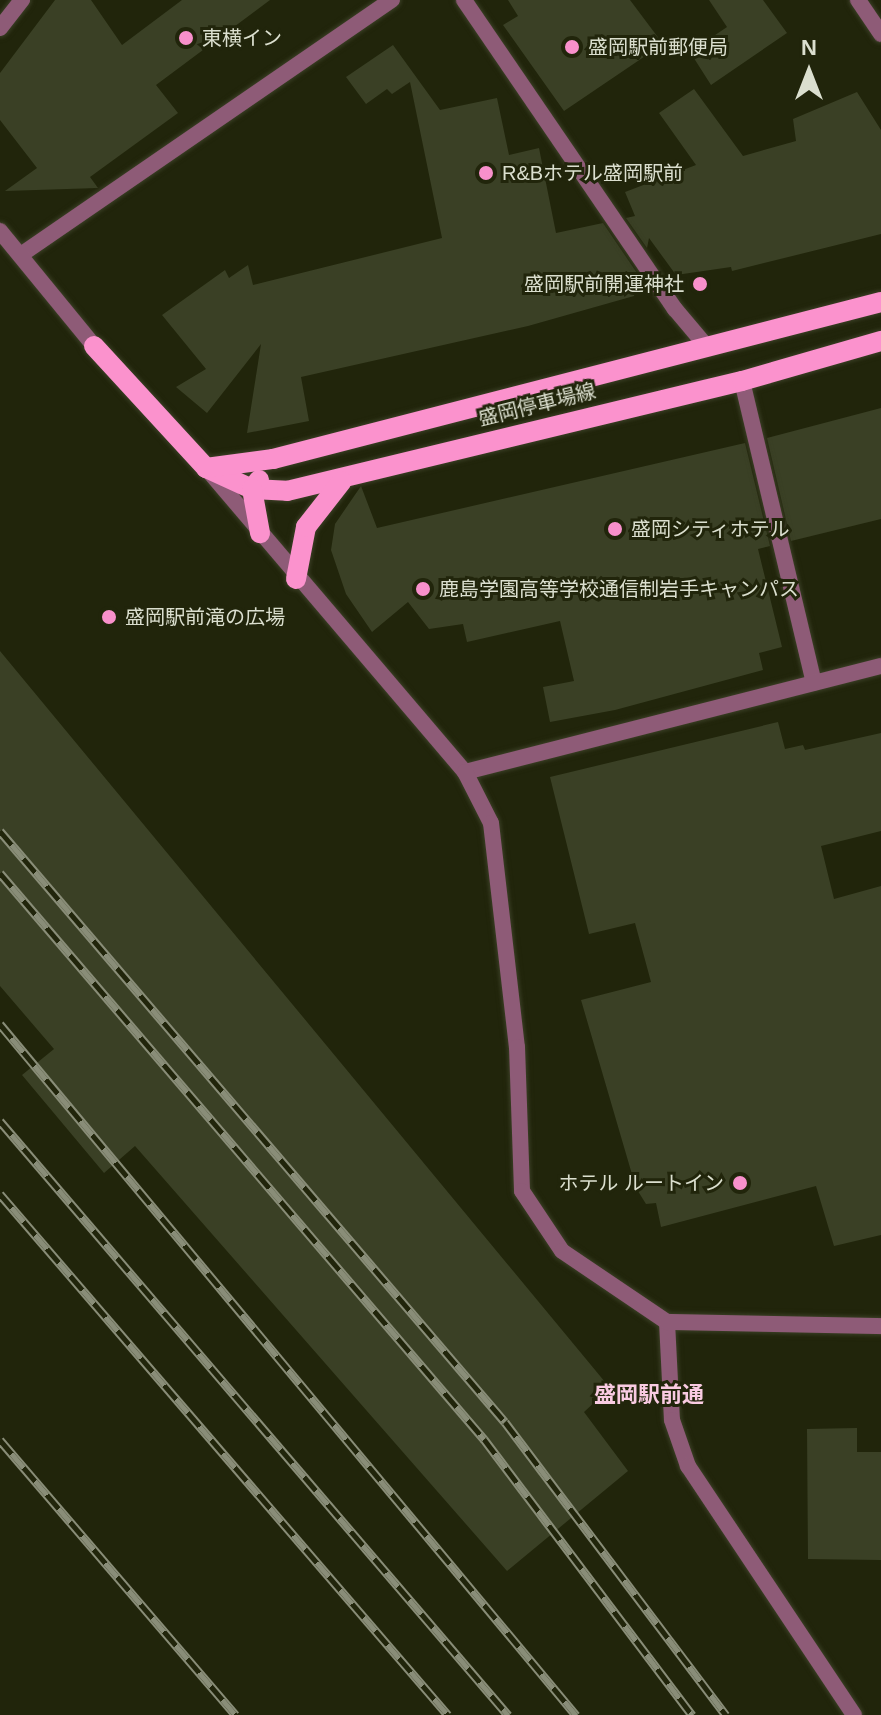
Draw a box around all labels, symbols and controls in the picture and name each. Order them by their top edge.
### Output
place label: 東横イン [202,26,282,50]
marker: 東横イン [177,29,195,47]
north arrow [769,32,849,112]
place label: 盛岡駅前郵便局 [588,35,728,59]
text: N [801,35,817,60]
marker: 盛岡駅前郵便局 [563,38,581,56]
place label: R&Bホテル盛岡駅前 [502,161,683,185]
marker: R&Bホテル盛岡駅前 [477,164,495,182]
place label: 盛岡駅前開運神社 [524,272,684,296]
marker: 盛岡駅前開運神社 [691,275,709,293]
street label: 盛岡停車場線 [476,379,598,431]
place label: 盛岡シティホテル [631,517,791,541]
marker: 盛岡シティホテル [606,520,624,538]
place label: 鹿島学園高等学校通信制岩手キャンパス [439,577,799,601]
marker: 鹿島学園高等学校通信制岩手キャンパス [414,580,432,598]
place label: 盛岡駅前滝の広場 [125,605,285,629]
marker: 盛岡駅前滝の広場 [100,608,118,626]
place label: ホテル ルートイン [558,1171,724,1195]
marker: ホテル ルートイン [731,1174,749,1192]
district label: 盛岡駅前通 [594,1382,704,1408]

